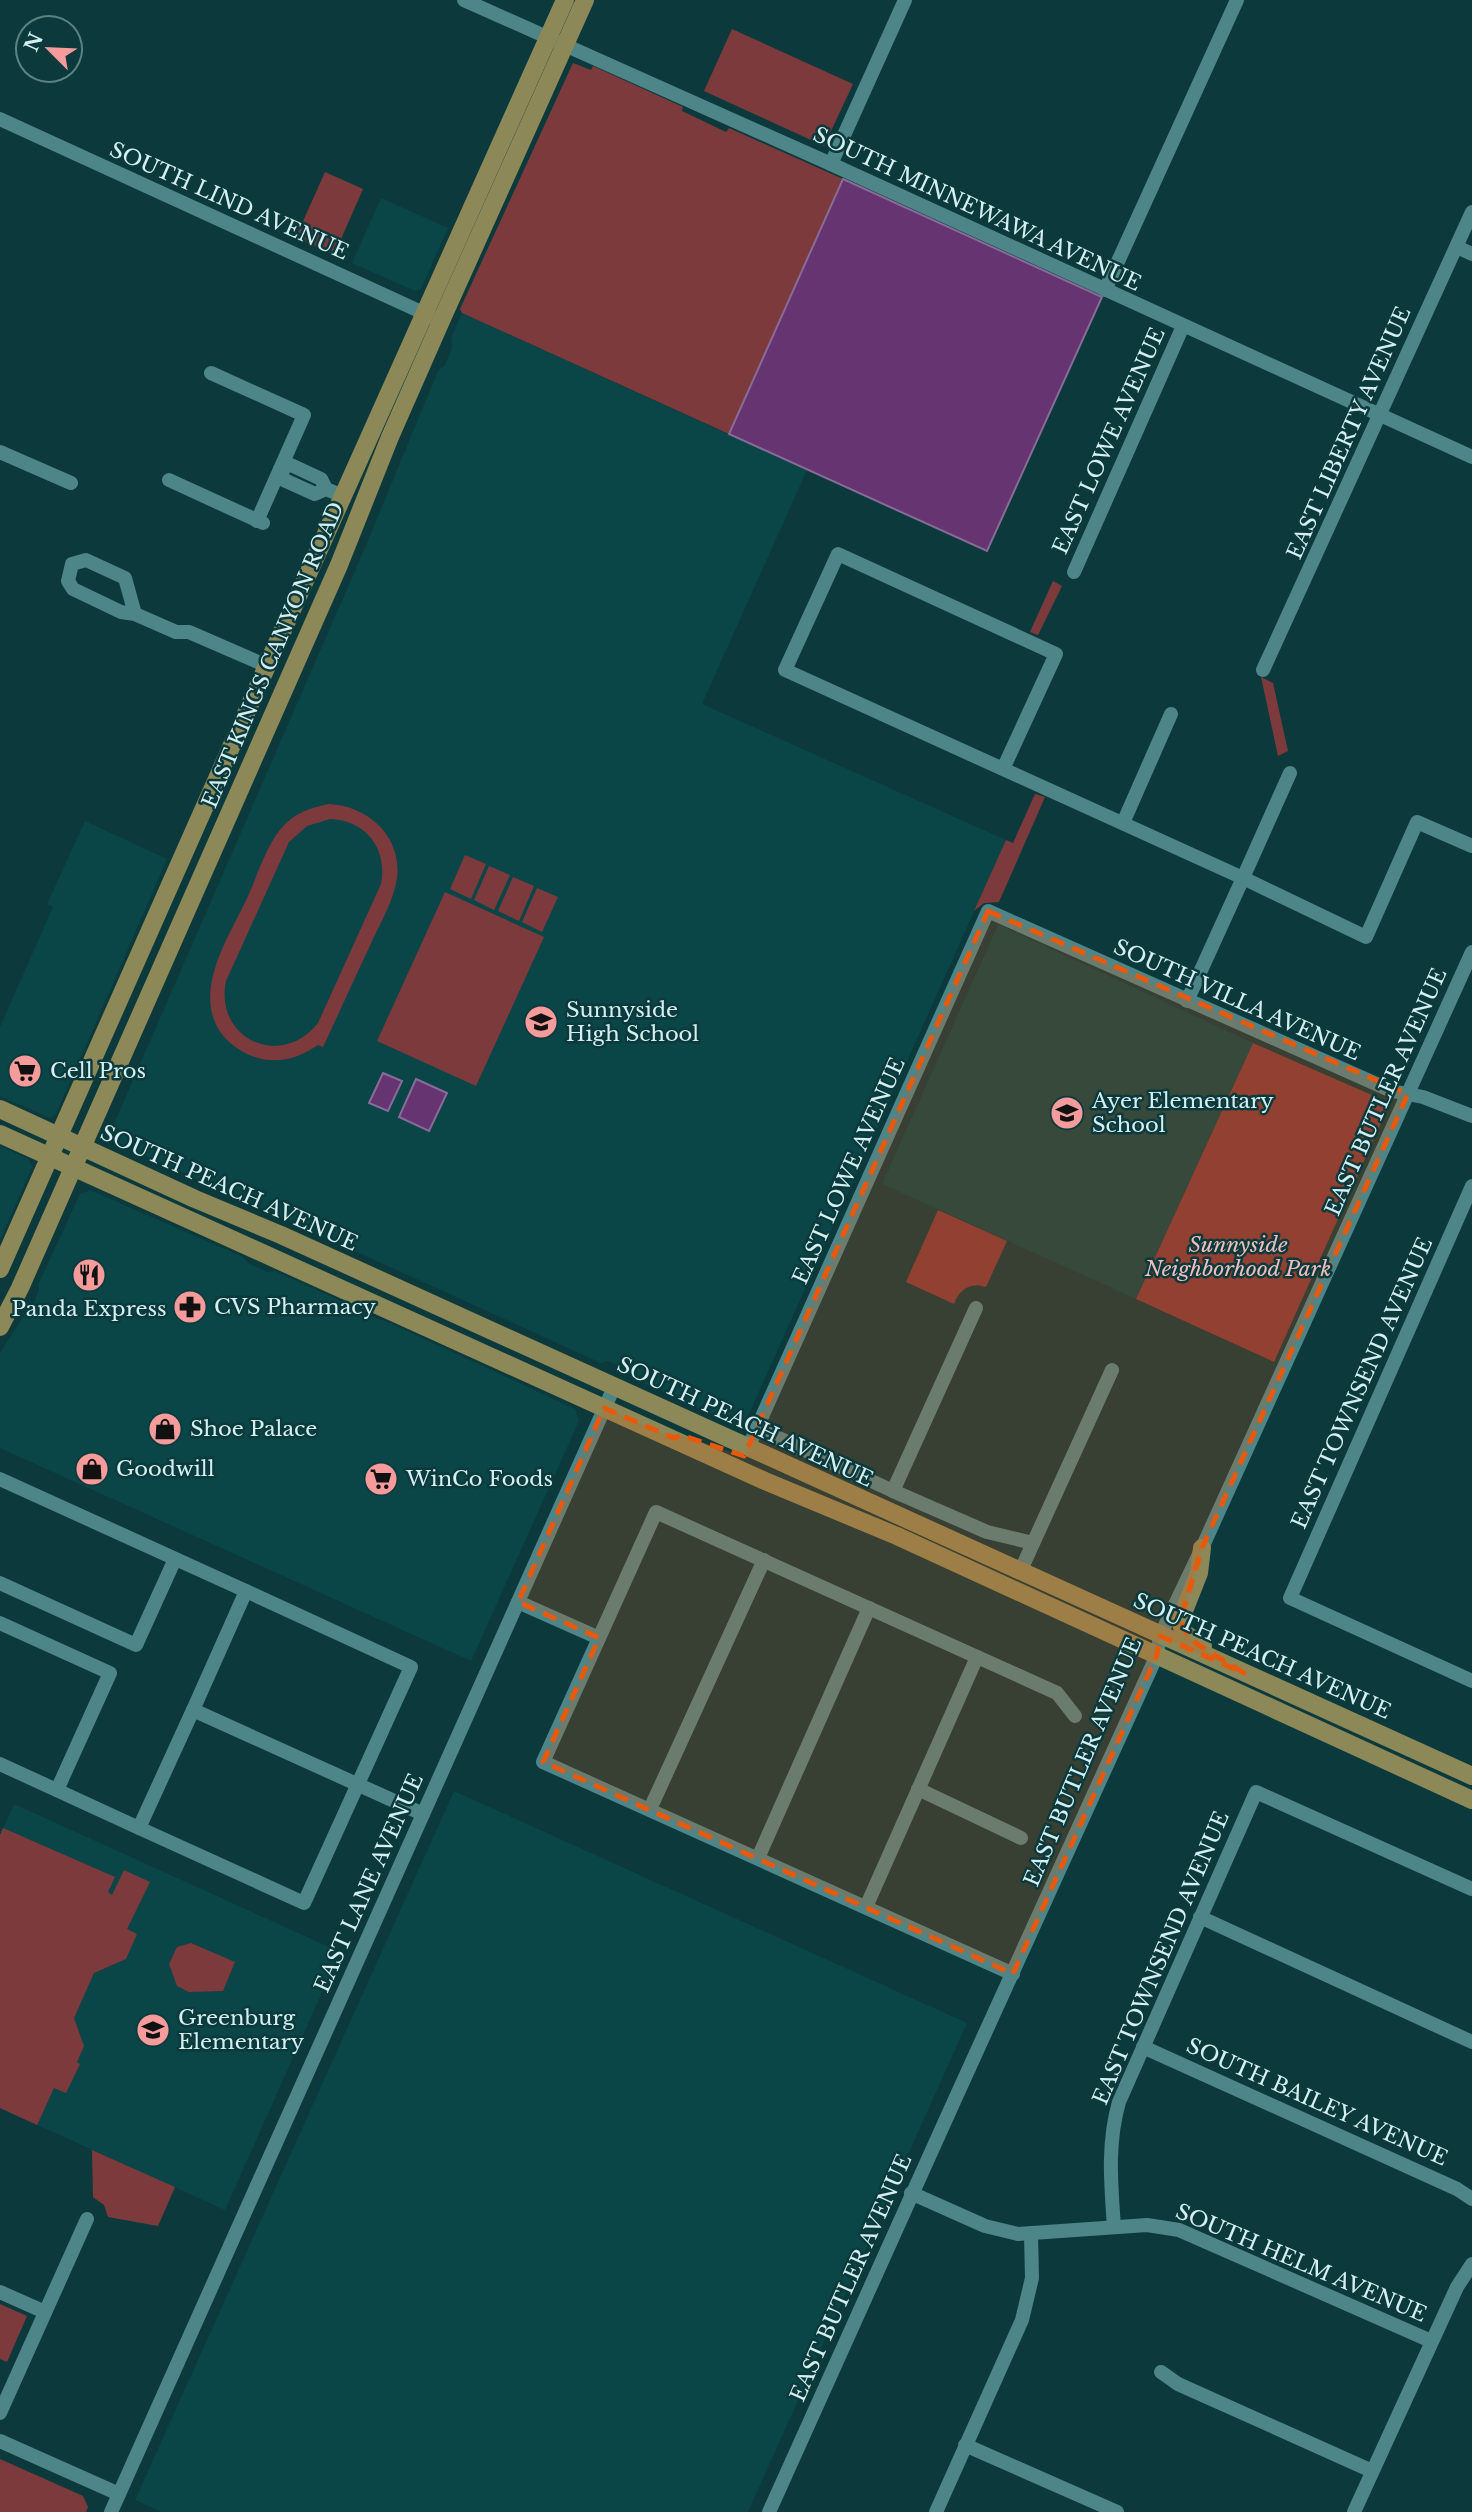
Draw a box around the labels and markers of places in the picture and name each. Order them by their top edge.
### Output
place label: Sunnyside High School [566,997,699,1047]
school or university icon: Sunnyside High School [522,1003,560,1041]
supermarket icon: Cell Pros [6,1052,44,1090]
place label: Cell Pros [50,1058,146,1084]
place label: Ayer Elementary School [1091,1088,1274,1138]
school or university icon: Ayer Elementary School [1048,1094,1086,1132]
restaurant icon: Panda Express [70,1256,108,1294]
pharmacy icon: CVS Pharmacy [171,1288,209,1326]
place label: CVS Pharmacy [214,1294,377,1320]
place label: Panda Express [11,1296,167,1322]
shop icon: Shoe Palace [146,1410,184,1448]
place label: Shoe Palace [190,1416,317,1442]
shop icon: Goodwill [73,1450,111,1488]
place label: Goodwill [116,1456,215,1482]
supermarket icon: WinCo Foods [362,1460,400,1498]
place label: WinCo Foods [405,1466,553,1492]
place label: Greenburg Elementary [178,2005,305,2055]
school or university icon: Greenburg Elementary [134,2011,172,2049]

